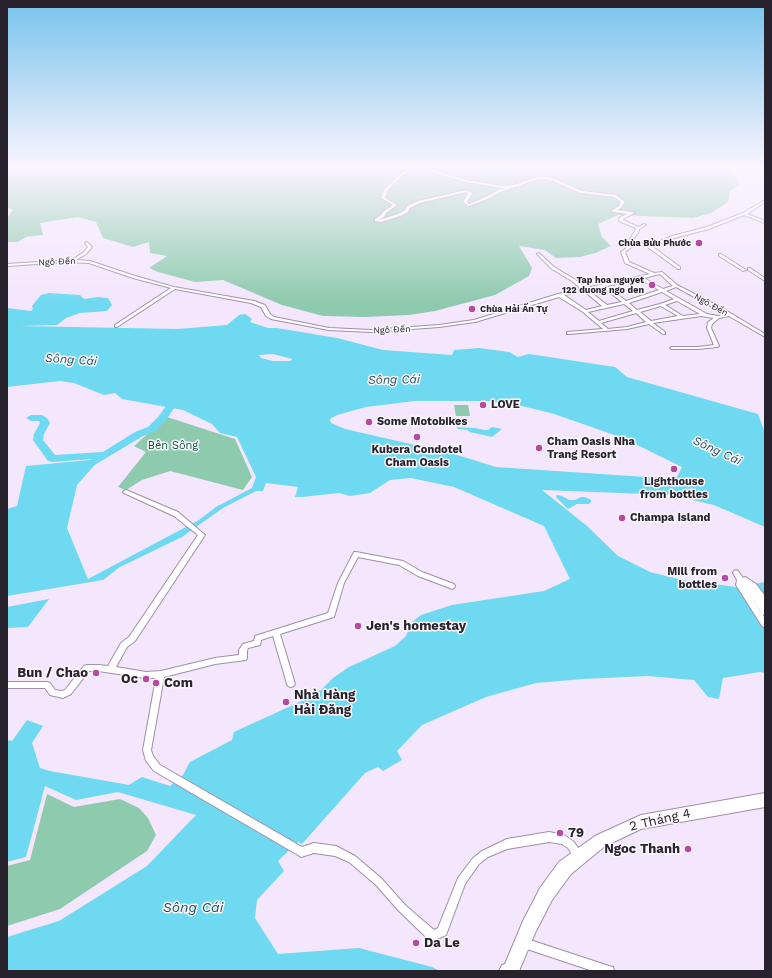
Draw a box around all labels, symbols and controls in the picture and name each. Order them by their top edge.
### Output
place label: Chùa Bửu Phước [618,238,691,248]
marker: Chùa Bửu Phước [694,238,704,248]
street label: Ngô Đến [38,256,76,268]
place label: Tap hoa nguyet 122 duong ngo den [562,275,644,296]
marker: Tap hoa nguyet 122 duong ngo den [647,280,657,290]
street label: Ngô Đến [692,291,730,319]
marker: Chùa Hải Ấn Tự [467,304,477,314]
place label: Chùa Hải Ấn Tự [480,304,547,314]
street label: Ngô Đến [373,324,411,336]
water label: Sông Cái [45,351,97,369]
water label: Sông Cái [368,372,420,388]
place label: LOVE [491,398,520,412]
marker: LOVE [478,400,488,410]
place label: Some Motobikes [377,415,467,429]
marker: Some Motobikes [364,417,374,427]
marker: Kubera Condotel Cham Oasis [412,432,422,442]
water label: Sông Cái [690,434,744,468]
place label: Cham Oasis Nha Trang Resort [547,435,635,461]
park label: Bên Sông [148,439,198,453]
place label: Kubera Condotel Cham Oasis [372,443,462,469]
marker: Cham Oasis Nha Trang Resort [534,443,544,453]
marker: Lighthouse from bottles [669,464,679,474]
place label: Lighthouse from bottles [640,475,708,501]
place label: Champa Island [630,511,710,525]
marker: Champa Island [617,513,627,523]
place label: Mill from bottles [667,565,717,591]
marker: Mill from bottles [720,573,730,583]
place label: Jen's homestay [366,618,466,634]
marker: Jen's homestay [353,621,363,631]
place label: Bun / Chao [17,665,88,681]
marker: Bun / Chao [91,668,101,678]
place label: Oc [121,671,138,687]
marker: Oc [141,674,151,684]
place label: Com [164,675,193,691]
marker: Com [151,678,161,688]
place label: Nhà Hàng Hải Đăng [294,687,355,718]
marker: Nhà Hàng Hải Đăng [281,697,291,707]
street label: 2 Tháng 4 [628,805,692,835]
place label: 79 [568,825,584,841]
marker: 79 [555,828,565,838]
place label: Ngoc Thanh [604,841,680,857]
marker: Ngoc Thanh [683,844,693,854]
water label: Sông Cái [163,900,223,916]
place label: Da Le [424,935,460,951]
marker: Da Le [411,938,421,948]

